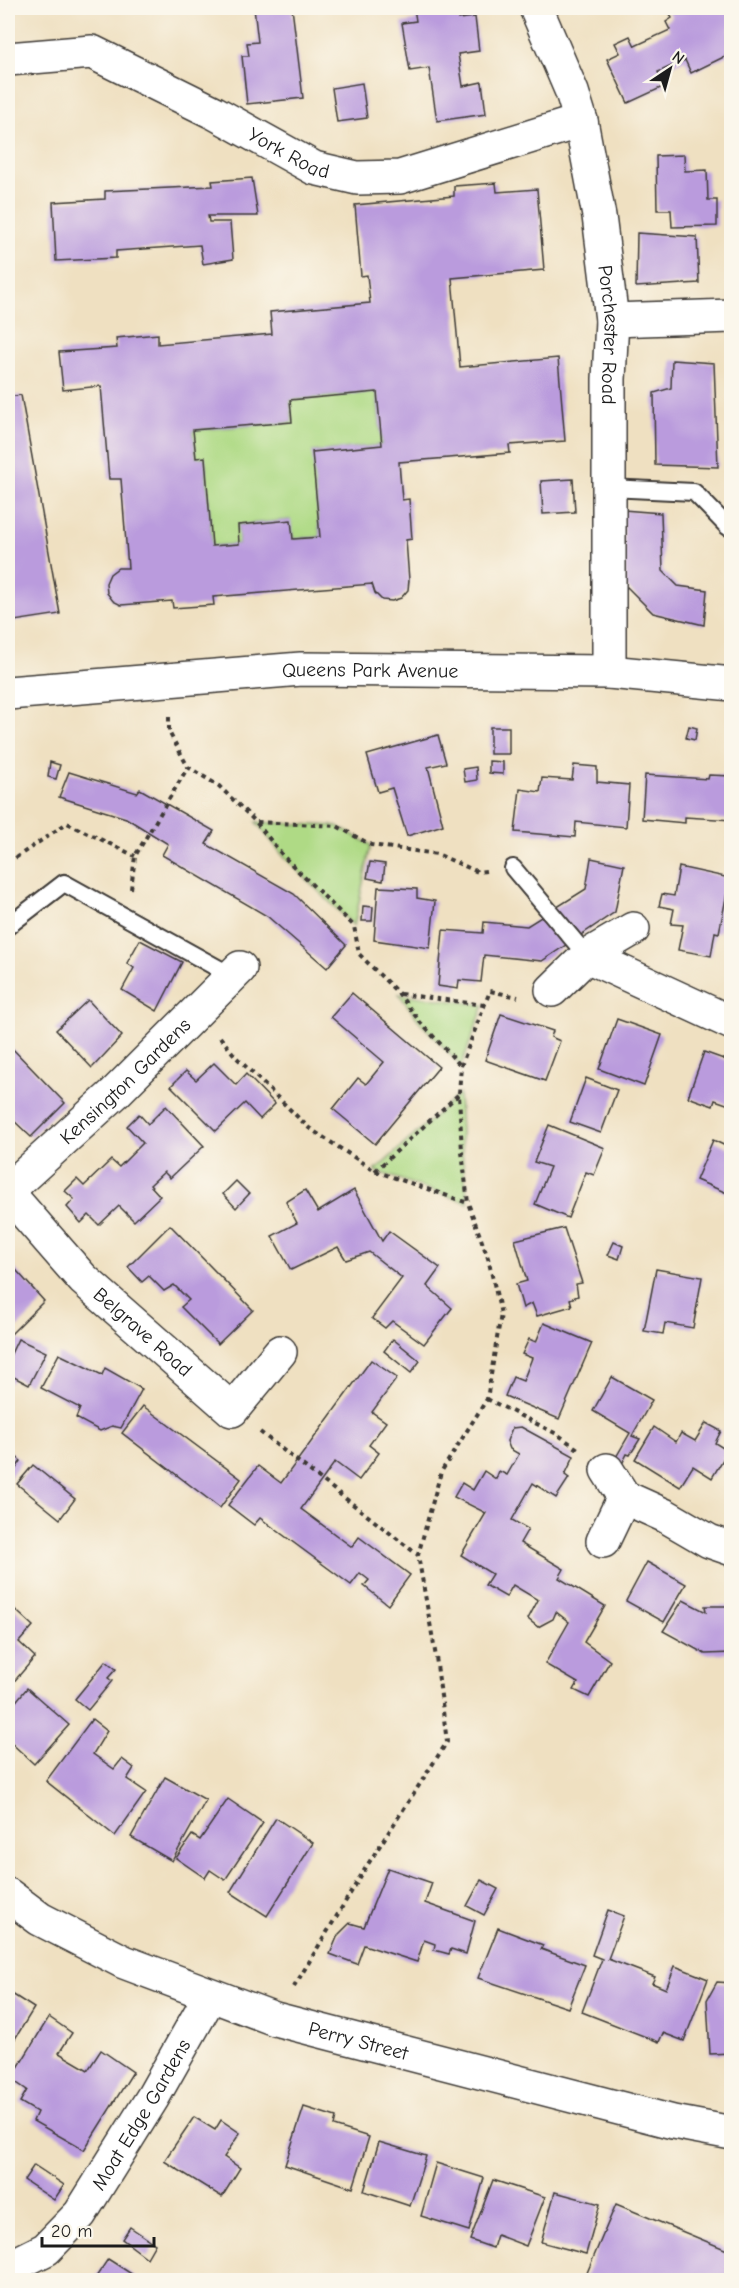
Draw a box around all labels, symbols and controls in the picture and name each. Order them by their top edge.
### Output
north arrow [640,39,700,99]
text: N [669,47,688,68]
street label: York Road [244,122,332,183]
street label: Porchester Road [594,264,624,405]
street label: Queens Park Avenue [281,657,458,682]
street label: Kensington Gardens [55,1013,195,1149]
street label: Belgrave Road [89,1282,197,1381]
street label: Perry Street [306,2017,412,2065]
street label: Moat Edge Gardens [86,2035,195,2194]
scale bar [42,2210,154,2248]
text: 20 m [51,2221,92,2242]

